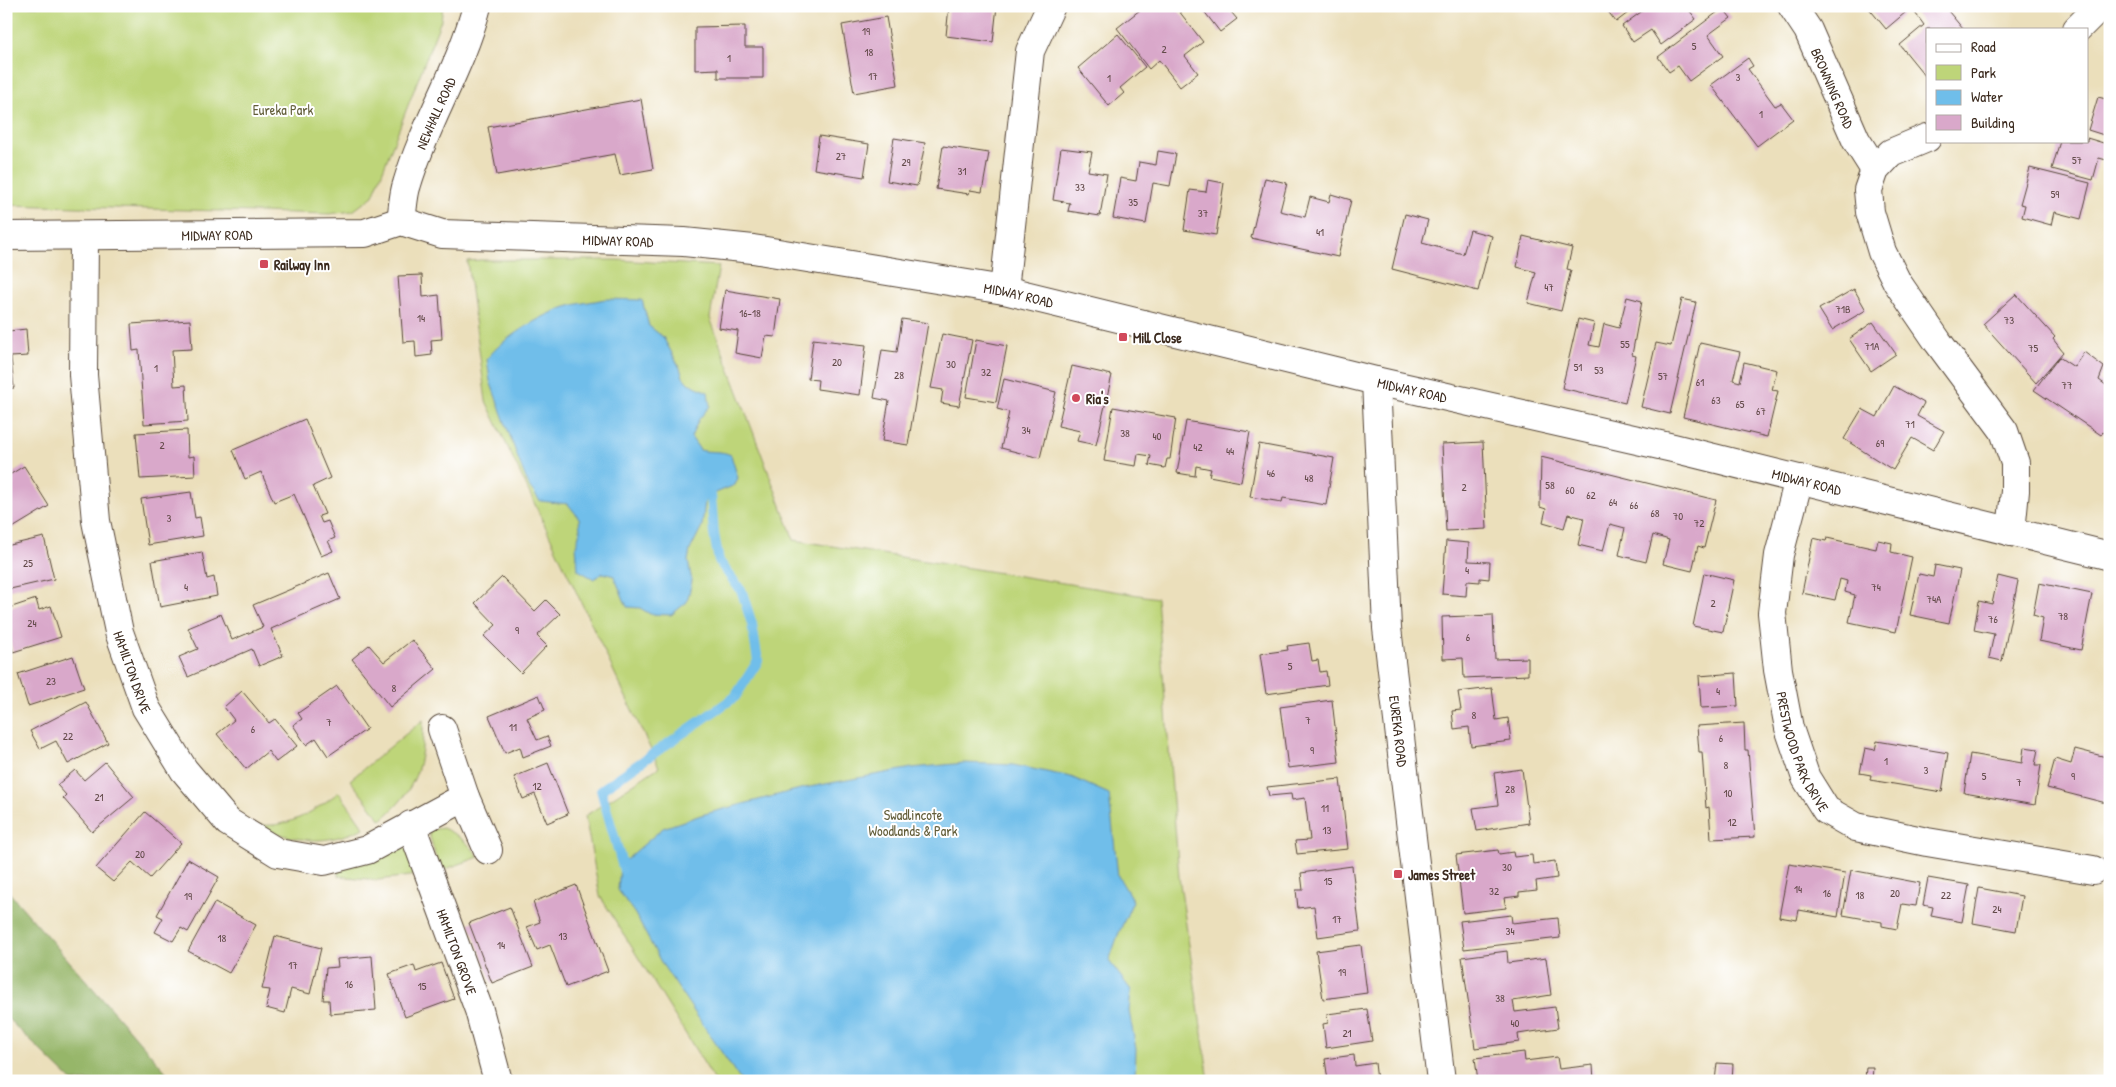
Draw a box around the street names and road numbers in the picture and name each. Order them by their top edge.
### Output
street label: BROWNING ROAD [1807,45,1859,131]
street label: NEWHALL ROAD [411,74,460,152]
street label: MIDWAY ROAD [181,224,253,244]
street label: MIDWAY ROAD [582,229,654,250]
street label: MIDWAY ROAD [983,277,1056,311]
street label: MIDWAY ROAD [1376,372,1449,406]
street label: MIDWAY ROAD [1770,463,1844,499]
street label: HAMILTON DRIVE [110,628,156,717]
street label: PRESTWOOD PARK DRIVE [1773,690,1834,815]
street label: EUREKA ROAD [1386,694,1413,768]
street label: HAMILTON GROVE [433,906,482,997]

